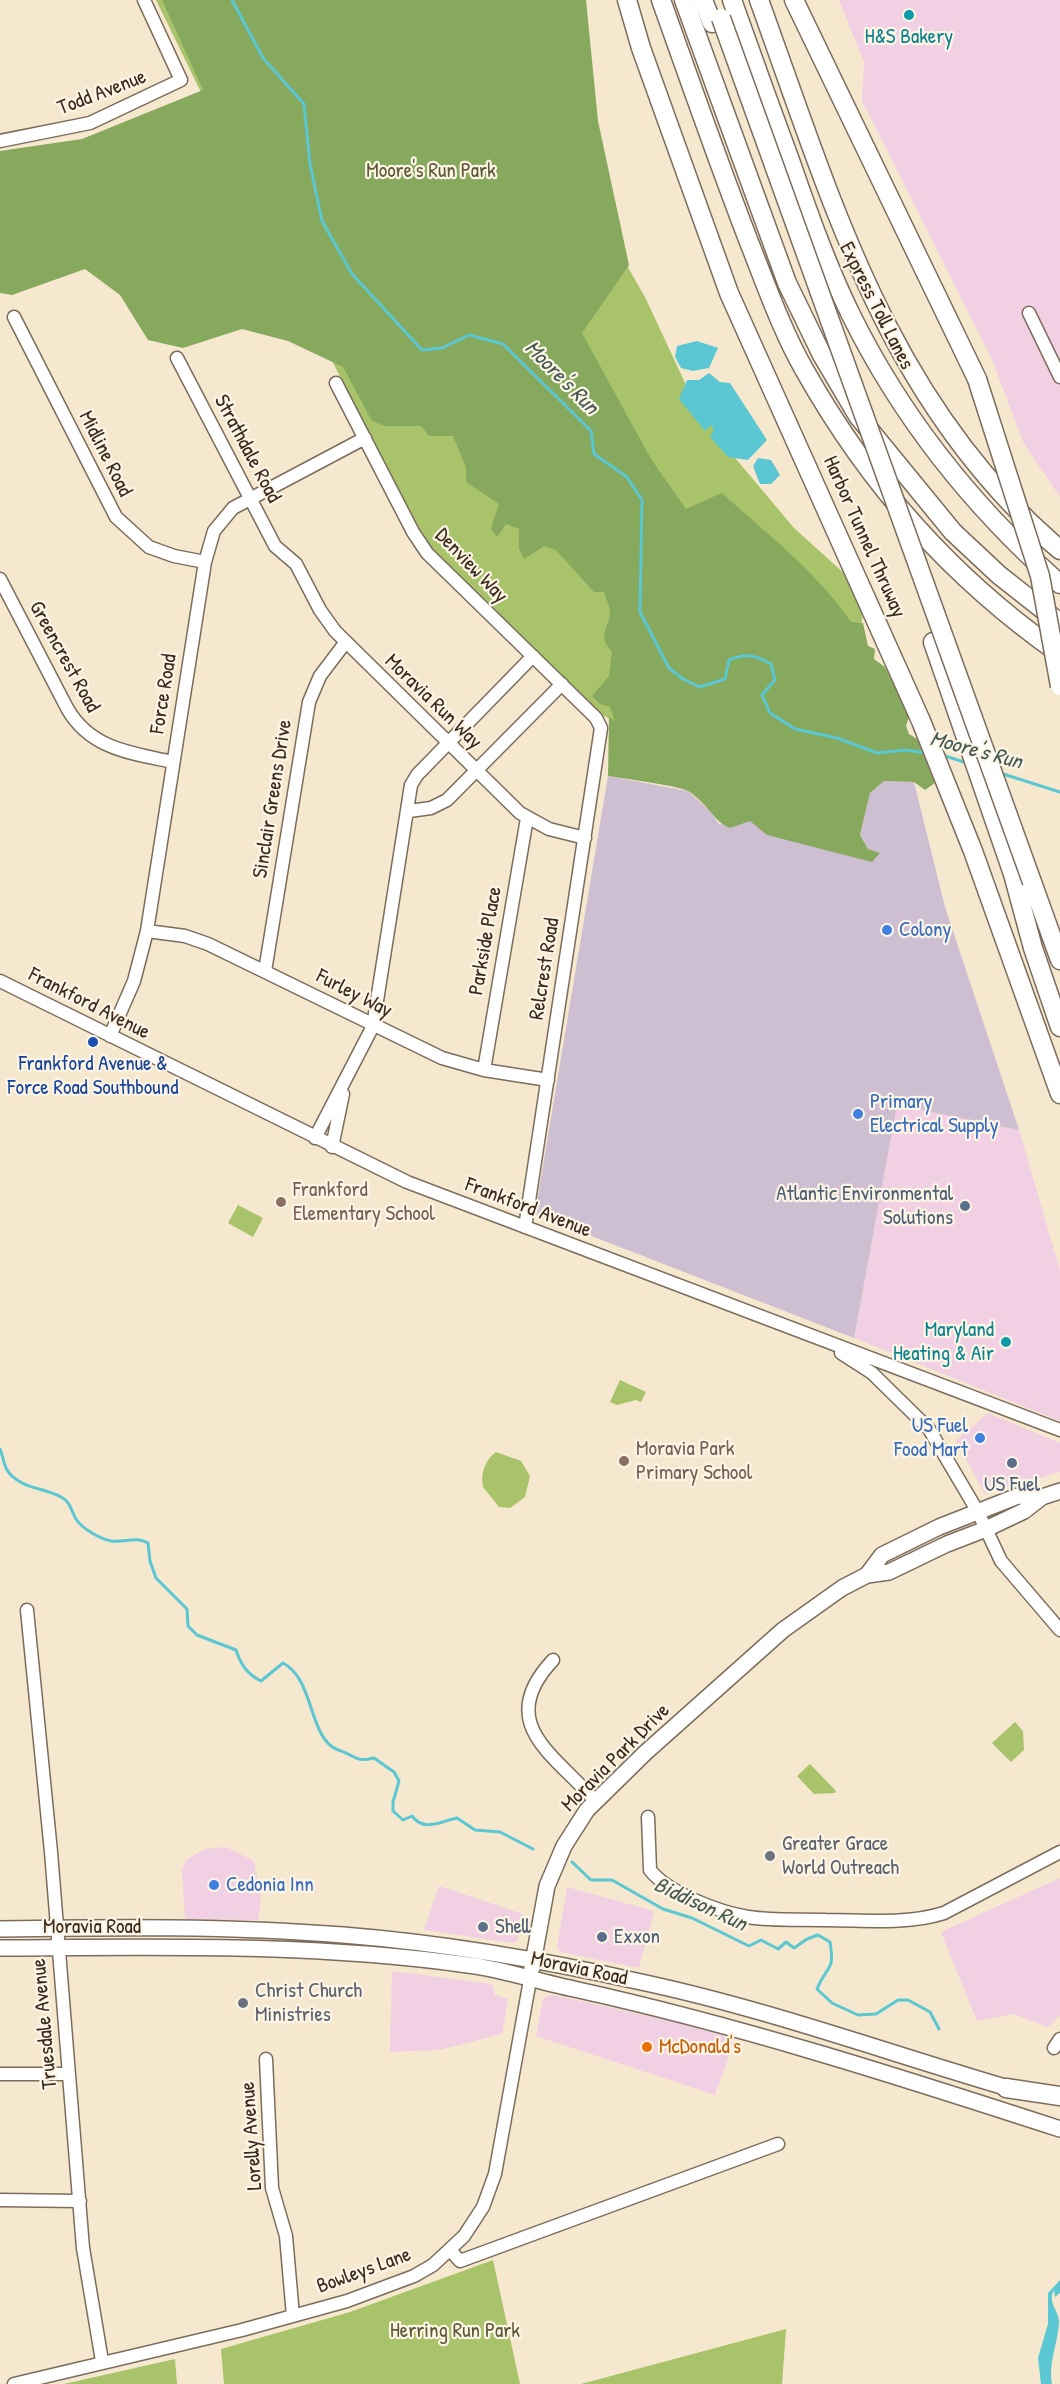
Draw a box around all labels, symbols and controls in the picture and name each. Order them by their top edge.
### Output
marker: H&S Bakery [902,8,916,22]
place label: H&S Bakery [865,24,953,50]
street label: Todd Avenue [54,65,150,121]
park label: Moore's Run Park [366,158,496,184]
street label: Express Toll Lanes [833,238,919,374]
water label: Moore's Run [518,335,604,421]
street label: Strathdale Road [208,391,286,507]
street label: Midline Road [73,407,137,501]
street label: Harbor Tunnel Thruway [817,452,911,622]
street label: Denview Way [429,523,513,609]
street label: Greencrest Road [23,597,105,717]
street label: Moravia Run Way [379,649,487,755]
street label: Force Road [145,652,183,736]
street label: Sinclair Greens Drive [248,718,298,880]
water label: Moore's Run [927,726,1025,776]
street label: Parkside Place [464,885,508,997]
street label: Relcrest Road [525,916,565,1022]
place label: Colony [899,917,951,943]
marker: Colony [880,923,894,937]
street label: Frankford Avenue [24,963,154,1045]
street label: Furley Way [312,964,396,1024]
marker: Frankford Avenue & Force Road Southbound [86,1035,100,1049]
place label: Frankford Avenue & Force Road Southbound [8,1051,178,1101]
place label: Primary Electrical Supply [870,1089,999,1139]
marker: Primary Electrical Supply [851,1107,865,1121]
street label: Frankford Avenue [462,1172,594,1244]
place label: Frankford Elementary School [293,1177,435,1227]
place label: Atlantic Environmental Solutions [776,1181,953,1231]
marker: Frankford Elementary School [274,1195,288,1209]
marker: Atlantic Environmental Solutions [958,1199,972,1213]
place label: Maryland Heating & Air [893,1317,994,1367]
marker: Maryland Heating & Air [999,1335,1013,1349]
place label: US Fuel Food Mart [894,1413,968,1463]
marker: US Fuel Food Mart [973,1431,987,1445]
place label: Moravia Park Primary School [636,1436,752,1486]
marker: Moravia Park Primary School [617,1454,631,1468]
marker: US Fuel [1005,1456,1019,1470]
place label: US Fuel [984,1472,1040,1498]
street label: Moravia Park Drive [557,1699,675,1817]
place label: Greater Grace World Outreach [782,1831,899,1881]
marker: Greater Grace World Outreach [763,1849,777,1863]
place label: Cedonia Inn [226,1872,314,1898]
water label: Biddison Run [649,1872,751,1938]
marker: Cedonia Inn [207,1878,221,1892]
street label: Moravia Road [43,1914,141,1940]
place label: Shell [495,1914,531,1940]
marker: Shell [476,1920,490,1934]
place label: Exxon [614,1924,660,1950]
marker: Exxon [595,1930,609,1944]
street label: Moravia Road [529,1947,629,1991]
street label: Truesdale Avenue [27,1958,63,2090]
place label: Christ Church Ministries [255,1978,362,2028]
marker: Christ Church Ministries [236,1996,250,2010]
place label: McDonald's [659,2034,741,2060]
marker: McDonald's [640,2040,654,2054]
street label: Lorelly Avenue [236,2081,268,2191]
street label: Bowleys Lane [313,2242,415,2300]
park label: Herring Run Park [390,2318,520,2344]

